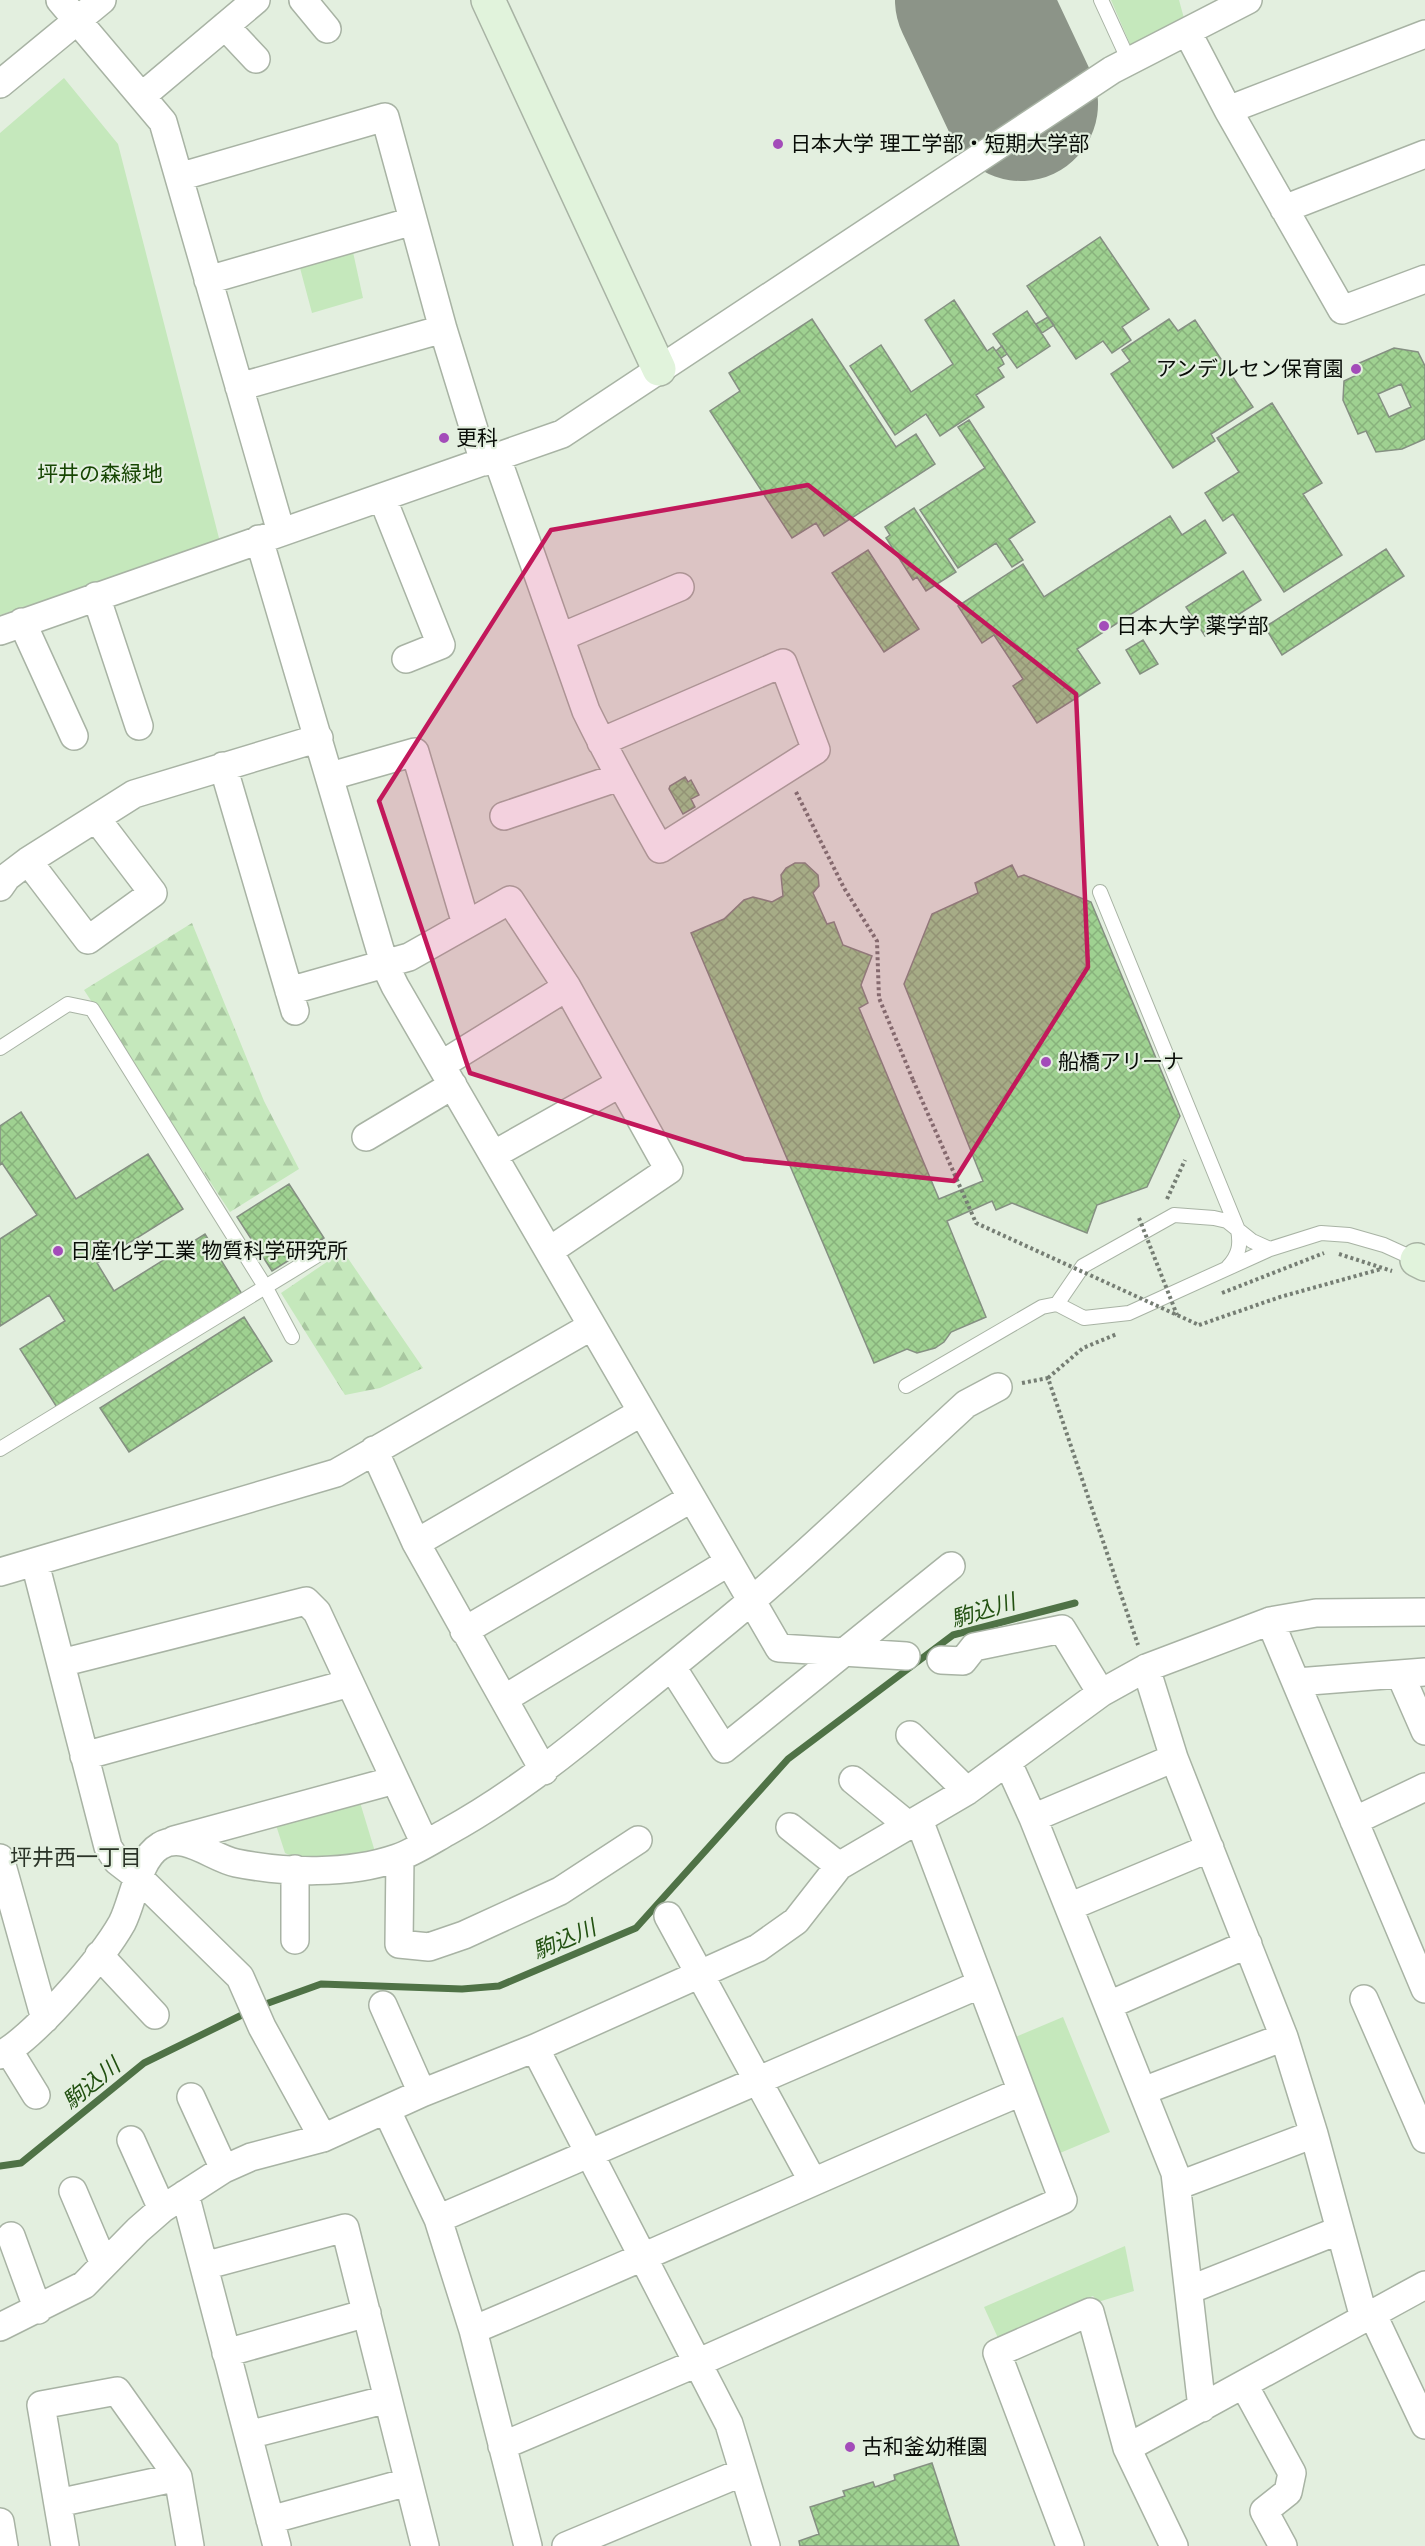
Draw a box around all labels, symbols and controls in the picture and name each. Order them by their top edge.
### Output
place label: 日本大学 理工学部・短期大学部 [790,130,1089,155]
marker: 日本大学 理工学部・短期大学部 [771,137,785,151]
place label: アンデルセン保育園 [1156,355,1344,380]
marker: アンデルセン保育園 [1349,362,1363,376]
place label: 更科 [456,424,498,449]
marker: 更科 [437,431,451,445]
park label: 坪井の森緑地 [37,460,163,485]
place label: 日本大学 薬学部 [1116,612,1268,637]
marker: 日本大学 薬学部 [1097,619,1111,633]
place label: 船橋アリーナ [1058,1048,1184,1073]
marker: 船橋アリーナ [1039,1055,1053,1069]
place label: 日産化学工業 物質科学研究所 [70,1237,348,1262]
marker: 日産化学工業 物質科学研究所 [51,1244,65,1258]
water label: 駒込川 [947,1586,1020,1632]
district label: 坪井西一丁目 [10,1843,142,1870]
water label: 駒込川 [528,1912,601,1964]
water label: 駒込川 [57,2050,126,2114]
place label: 古和釜幼稚園 [862,2433,988,2458]
marker: 古和釜幼稚園 [843,2440,857,2454]

